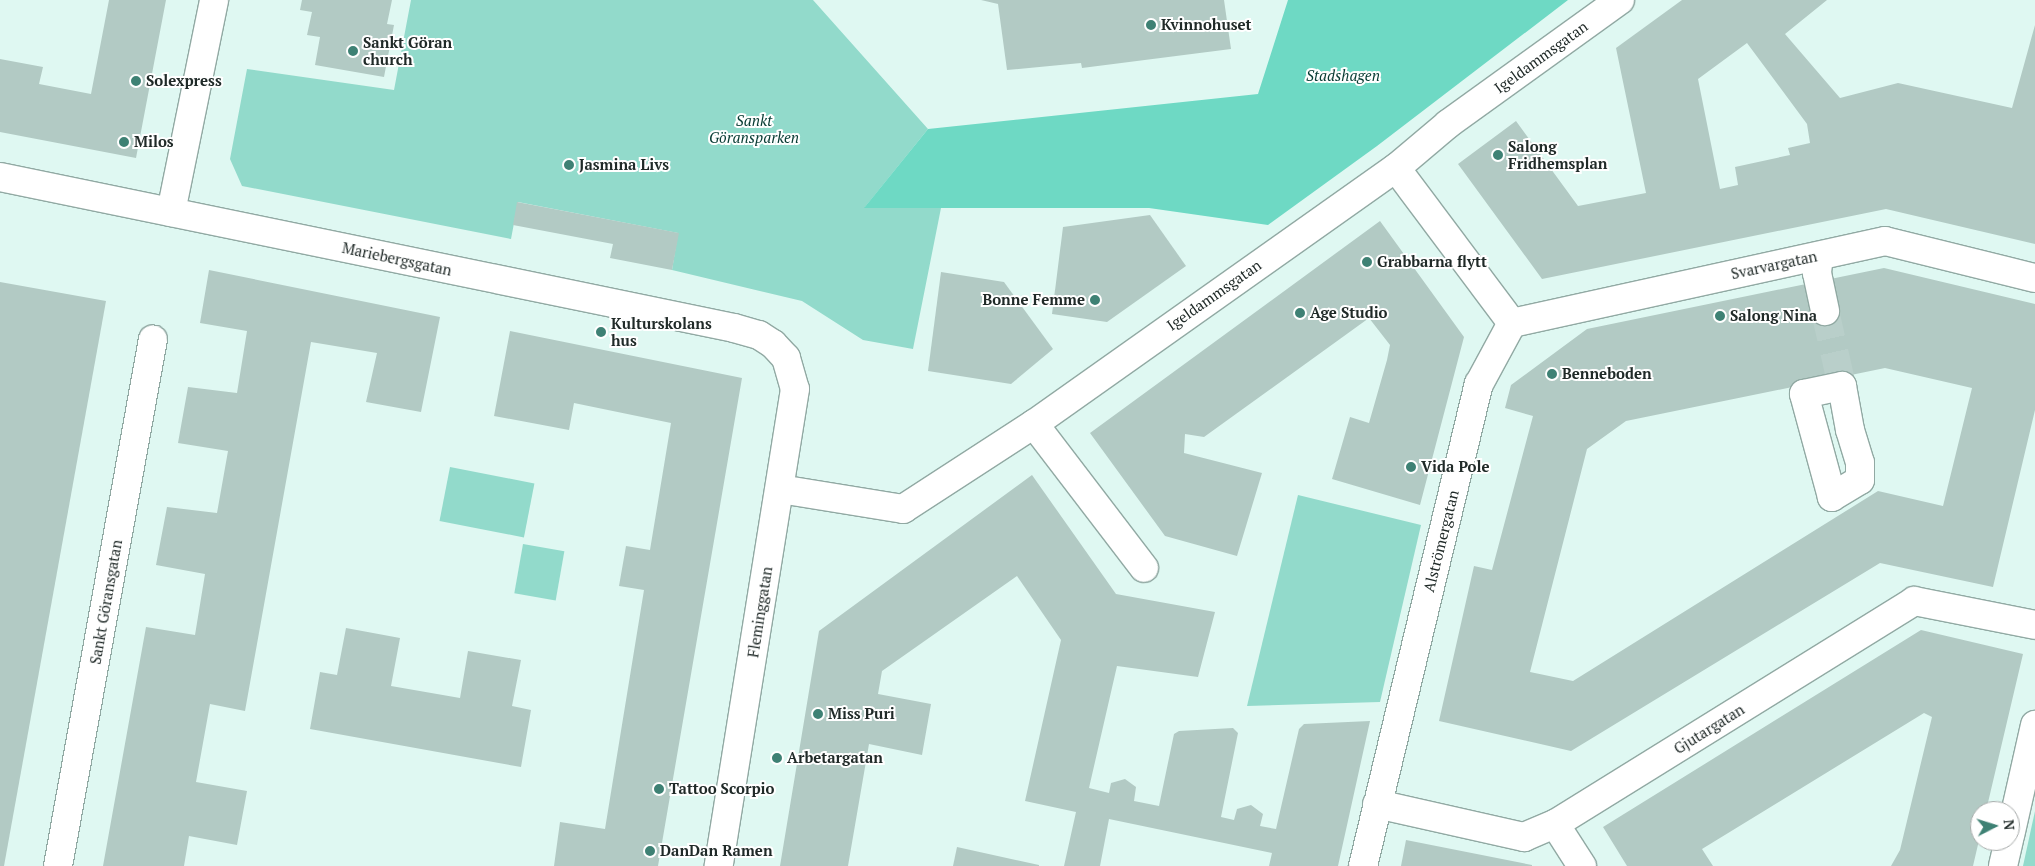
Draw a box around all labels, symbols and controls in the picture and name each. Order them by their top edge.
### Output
place label: Kvinnohuset [1161,16,1252,34]
street label: Igeldammsgatan [1491,17,1591,97]
marker: Kvinnohuset [1145,19,1157,31]
place label: Sankt Göran church [363,33,452,68]
marker: Sankt Göran church [347,45,359,57]
park label: Stadshagen [1306,67,1380,85]
place label: Solexpress [146,72,222,90]
marker: Solexpress [130,75,142,87]
park label: Sankt Göransparken [709,111,799,146]
place label: Milos [134,133,174,151]
marker: Milos [118,136,130,148]
place label: Salong Fridhemsplan [1508,137,1607,172]
marker: Salong Fridhemsplan [1492,149,1504,161]
place label: Jasmina Livs [579,156,669,174]
marker: Jasmina Livs [563,159,575,171]
street label: Mariebergsgatan [340,239,454,279]
street label: Svarvargatan [1729,247,1819,283]
place label: Grabbarna flytt [1377,253,1487,271]
street label: Igeldammsgatan [1163,256,1265,334]
marker: Grabbarna flytt [1361,256,1373,268]
place label: Bonne Femme [982,291,1085,309]
marker: Bonne Femme [1089,294,1101,306]
place label: Age Studio [1310,304,1388,322]
marker: Age Studio [1294,307,1306,319]
place label: Salong Nina [1730,307,1817,325]
marker: Salong Nina [1714,310,1726,322]
place label: Kulturskolans hus [611,314,712,349]
marker: Kulturskolans hus [595,326,607,338]
place label: Benneboden [1562,365,1652,383]
marker: Benneboden [1546,368,1558,380]
place label: Vida Pole [1421,458,1489,476]
marker: Vida Pole [1405,461,1417,473]
street label: Alströmergatan [1420,488,1462,594]
street label: Sankt Göransgatan [86,538,126,666]
street label: Fleminggatan [744,565,776,659]
street label: Gjutargatan [1670,700,1748,758]
place label: Miss Puri [828,705,895,723]
marker: Miss Puri [812,708,824,720]
place label: Arbetargatan [787,749,883,767]
marker: Arbetargatan [771,752,783,764]
place label: Tattoo Scorpio [669,780,774,798]
marker: Tattoo Scorpio [653,783,665,795]
north arrow [1970,801,2020,851]
text: N [2000,819,2019,831]
place label: DanDan Ramen [660,842,773,860]
marker: DanDan Ramen [644,845,656,857]

